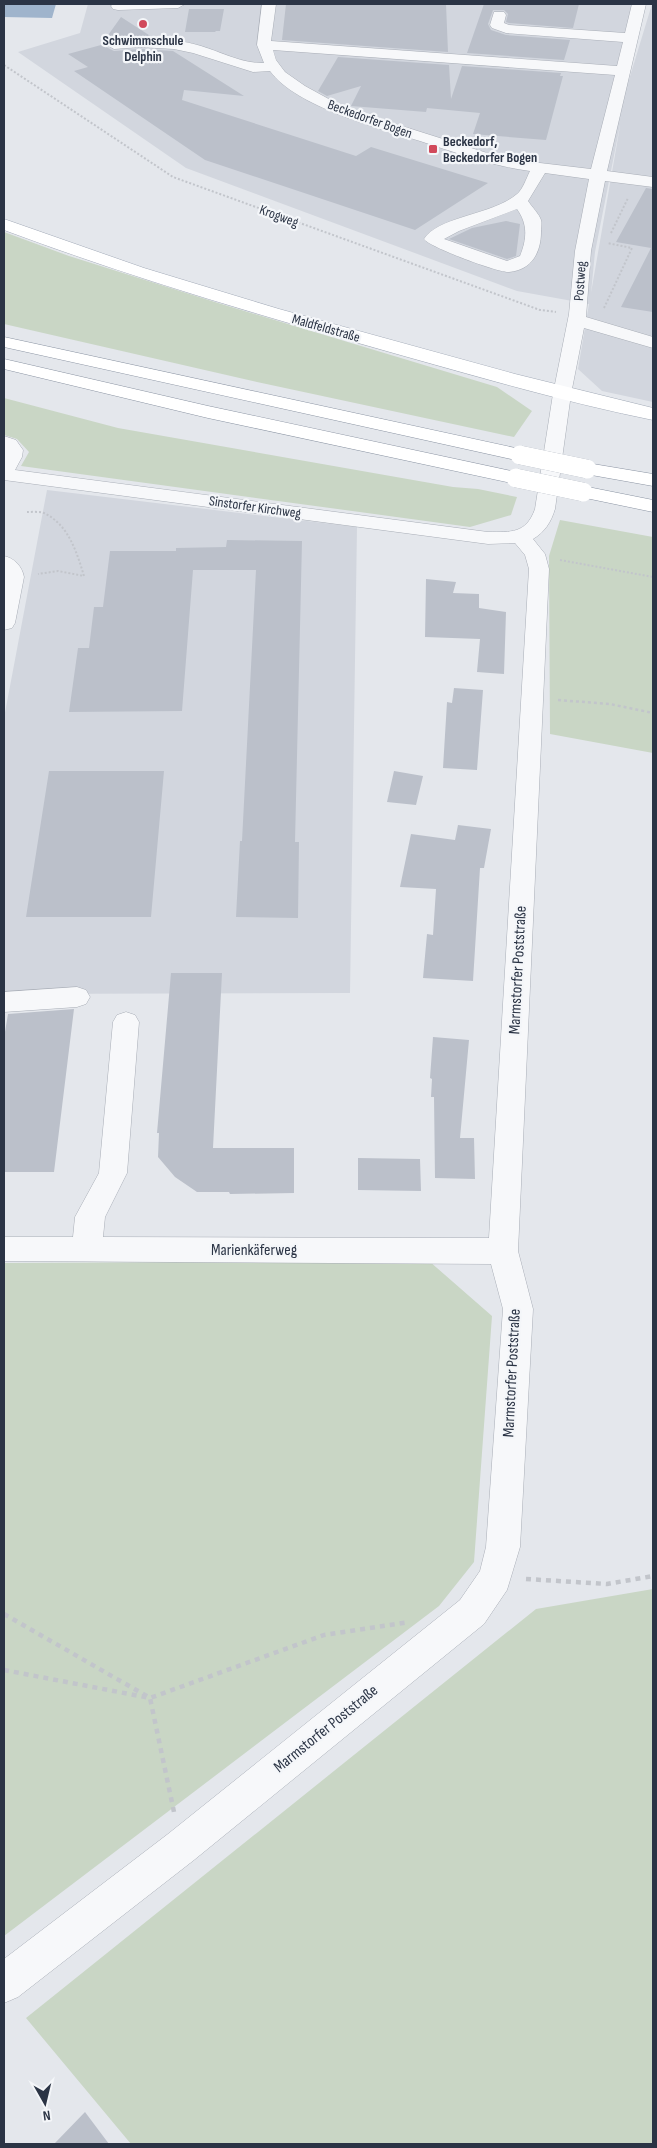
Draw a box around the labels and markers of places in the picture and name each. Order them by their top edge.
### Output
marker: Schwimmschule Delphin [137,18,149,30]
place label: Schwimmschule Delphin [103,32,183,65]
place label: Beckedorf, Beckedorfer Bogen [443,133,537,166]
marker: Beckedorf, Beckedorfer Bogen [427,143,439,155]

